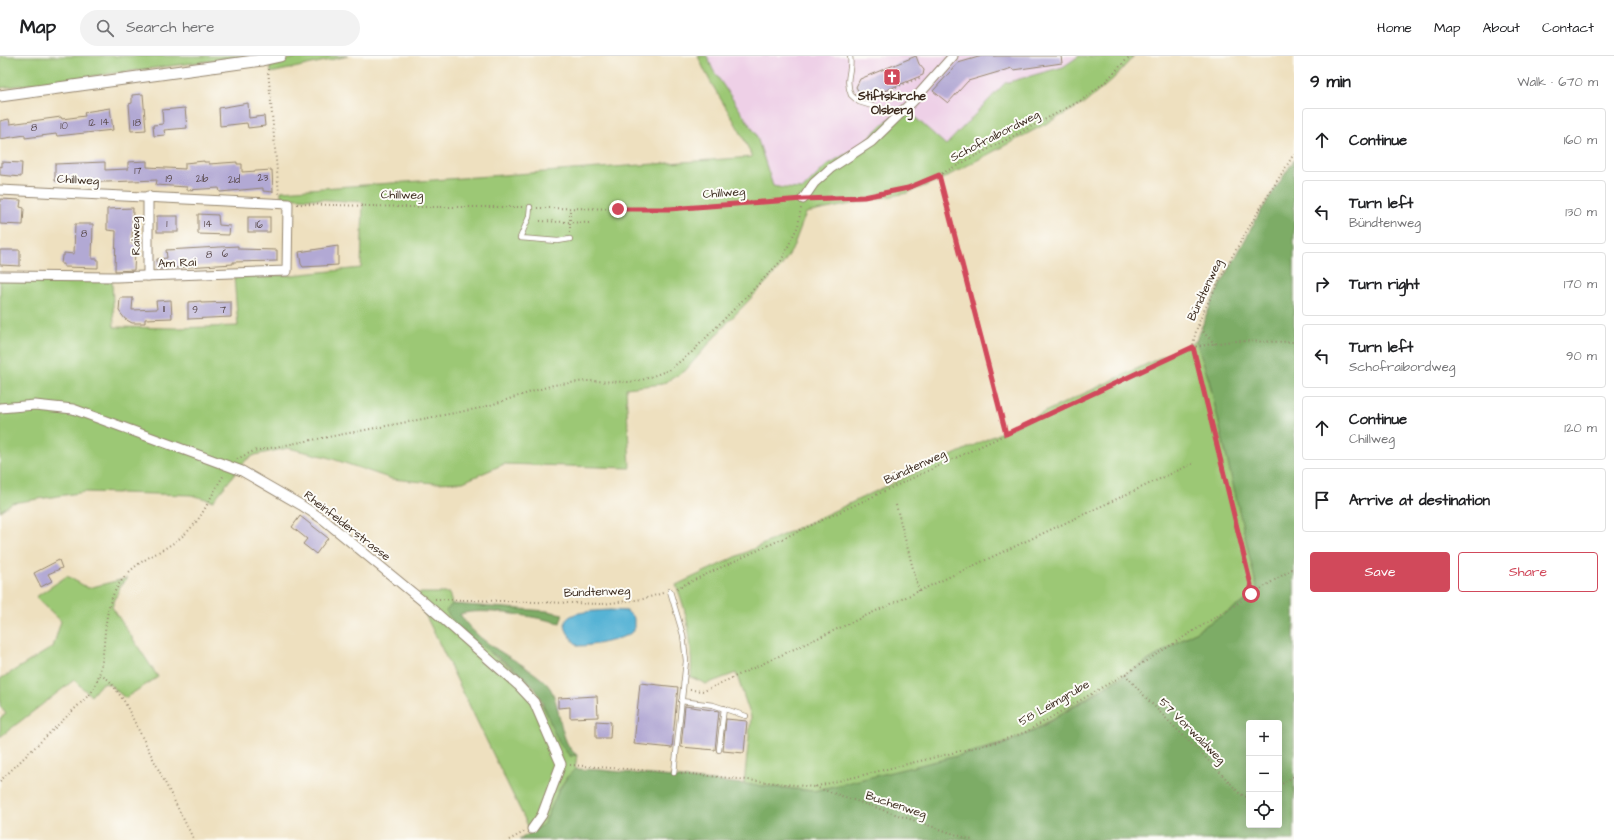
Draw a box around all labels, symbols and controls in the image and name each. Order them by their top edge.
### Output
search box [80,10,360,46]
text: Map [20,14,56,41]
icon: search [94,17,116,39]
text: Search here [126,17,215,38]
text: Home [1377,18,1412,38]
text: Map [1434,18,1460,38]
text: About [1482,18,1520,38]
text: Contact [1542,18,1594,38]
church icon: Stiftskirche Olsberg [882,67,902,87]
text: 9 min [1310,70,1351,94]
text: Walk · 670 m [1517,73,1598,91]
place label: Stiftskirche Olsberg [857,88,927,121]
street label: Schofraibordweg [947,106,1043,167]
house number: 14 [101,115,109,129]
house number: 12 [88,116,96,130]
house number: 18 [133,116,141,130]
house number: 10 [60,119,68,133]
house number: 8 [31,121,38,135]
icon: ahead [1311,129,1333,151]
text: Continue [1349,130,1407,151]
text: 160 m [1564,131,1597,149]
house number: 17 [134,164,142,178]
street label: Chillweg [56,170,100,191]
house number: 23 [258,171,268,185]
house number: 19 [166,172,173,186]
house number: 21b [196,172,209,186]
house number: 21d [228,173,240,187]
street label: Chillweg [702,183,746,204]
street label: Chillweg [381,186,423,205]
text: Turn left [1349,193,1413,214]
route end [609,200,627,218]
icon: left [1311,201,1333,223]
text: 130 m [1565,203,1597,221]
text: Bündtenweg [1349,214,1421,232]
street label: Raiweg [127,216,146,256]
house number: 1 [166,217,168,231]
house number: 14 [204,217,212,231]
house number: 16 [255,218,263,232]
house number: 8 [81,227,88,241]
house number: 6 [222,247,229,261]
house number: 8 [206,248,213,262]
street label: Am Rai [158,254,197,272]
street label: Bündtenweg [1183,256,1228,324]
icon: right [1311,273,1333,295]
text: Turn right [1349,274,1420,295]
text: 170 m [1564,275,1597,293]
house number: 11 [163,302,166,316]
house number: 9 [192,303,198,317]
house number: 7 [220,303,226,317]
text: Turn left [1349,337,1413,358]
icon: left [1311,345,1333,367]
text: 90 m [1566,347,1597,365]
text: Schofraibordweg [1349,358,1456,376]
text: Continue [1349,409,1407,430]
icon: ahead [1311,417,1333,439]
text: 120 m [1564,419,1597,437]
text: Chillweg [1349,430,1395,448]
street label: Bündtenweg [881,445,949,490]
street label: Rheinfelderstrasse [300,487,394,566]
icon: arrive [1311,489,1333,511]
text: Arrive at destination [1349,490,1490,511]
button: Save [1310,552,1450,592]
button: Share [1458,552,1598,592]
street label: Bündtenweg [563,582,631,603]
route start [1242,585,1260,603]
street label: 58 Leimgrube [1015,676,1093,731]
street label: 57 Vorwaldweg [1154,694,1229,769]
map controls [1246,720,1282,828]
button: + [1246,720,1282,756]
button: − [1246,756,1282,792]
street label: Buchenweg [863,787,929,824]
button: locate [1246,792,1282,828]

